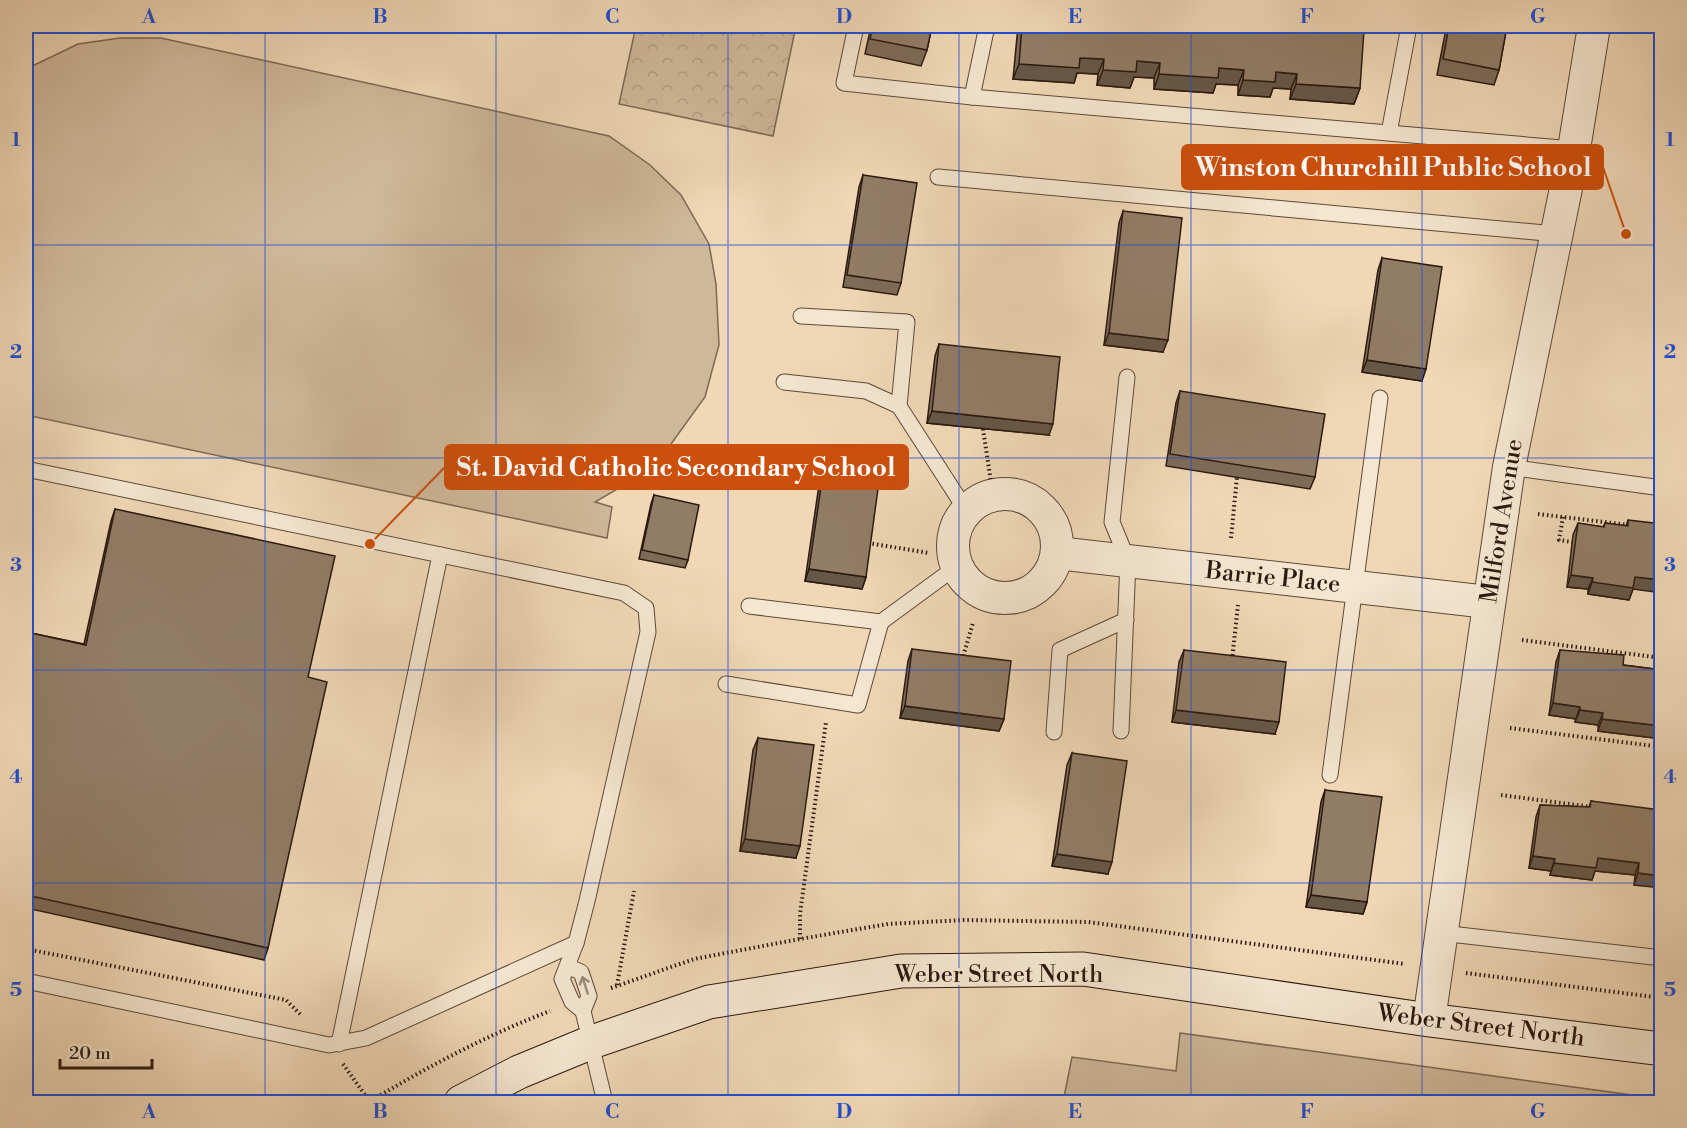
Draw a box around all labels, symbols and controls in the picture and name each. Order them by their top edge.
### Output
text: A [141,5,157,30]
text: B [372,5,388,30]
text: C [605,5,619,30]
text: D [836,5,852,30]
text: E [1068,5,1082,30]
text: F [1300,5,1314,30]
text: G [1530,5,1546,30]
text: 1 [11,128,21,153]
text: 1 [1665,128,1675,153]
callout: Winston Churchill Public School [1182,145,1603,189]
text: Winston Churchill Public School [1193,152,1592,184]
text: 2 [10,340,22,365]
text: 2 [1664,340,1676,365]
street label: Milford Avenue [1474,437,1530,605]
callout: St. David Catholic Secondary School [445,445,908,489]
text: St. David Catholic Secondary School [456,452,896,484]
text: 3 [10,553,22,578]
text: 3 [1664,553,1676,578]
street label: Barrie Place [1203,556,1342,600]
text: 4 [9,765,23,790]
text: 4 [1663,765,1677,790]
street label: Weber Street North [894,960,1103,990]
one-way arrow [579,976,590,995]
text: 5 [10,978,22,1003]
text: 5 [1664,978,1676,1003]
street label: Weber Street North [1374,998,1586,1054]
scale bar [60,1032,152,1070]
text: 20 m [69,1042,111,1065]
text: A [141,1100,157,1125]
text: B [372,1100,388,1125]
text: C [605,1100,619,1125]
text: D [836,1100,852,1125]
text: E [1068,1100,1082,1125]
text: F [1300,1100,1314,1125]
text: G [1530,1100,1546,1125]

